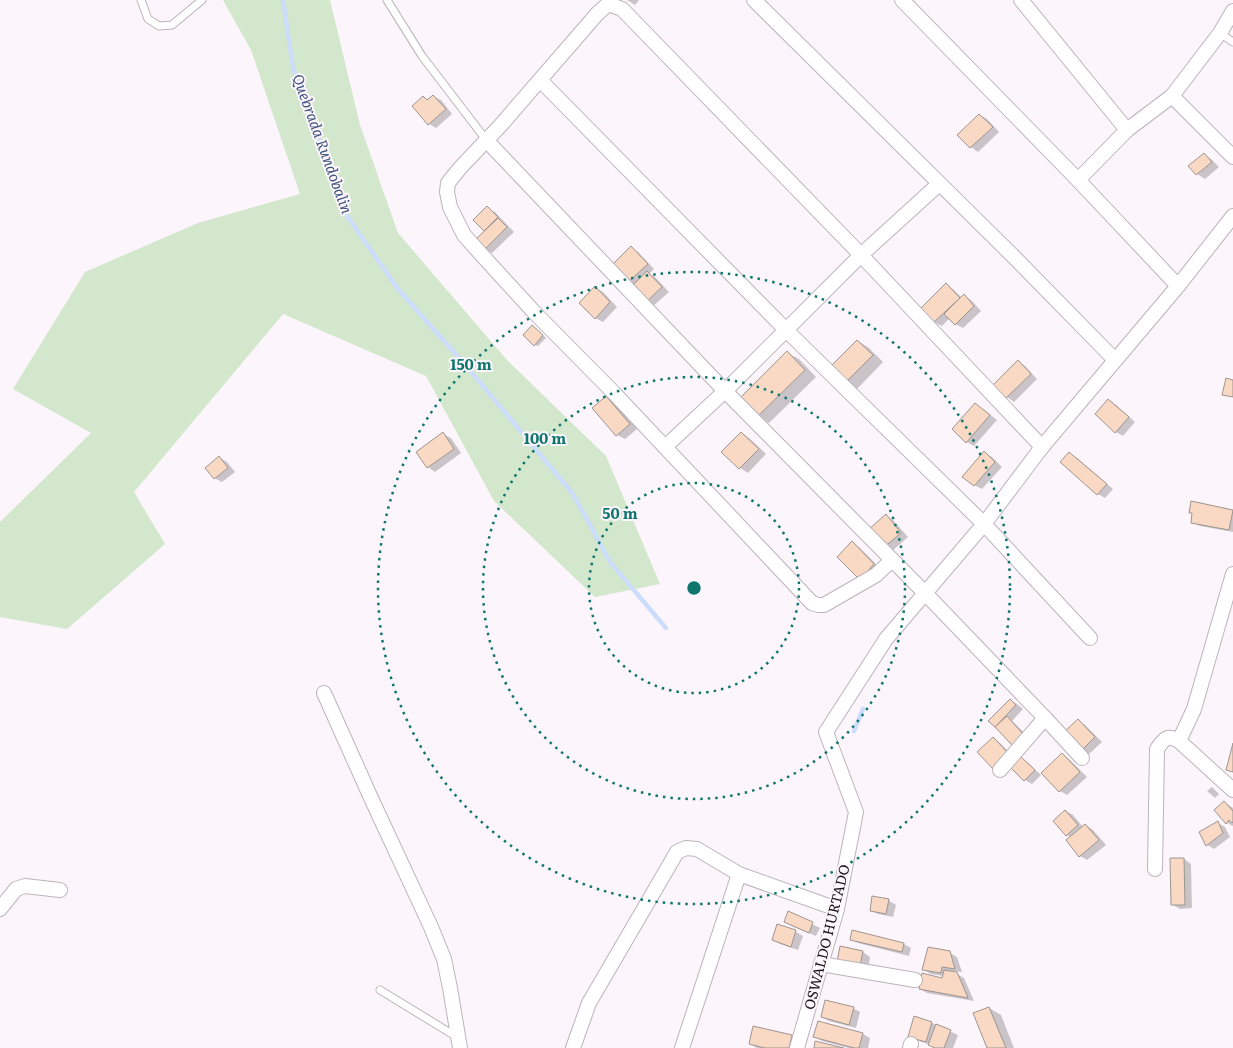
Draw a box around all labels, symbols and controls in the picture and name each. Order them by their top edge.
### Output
water label: Quebrada Rundobalin [287,70,359,217]
text: 150 m [450,352,492,375]
text: 100 m [524,426,566,449]
text: 50 m [602,501,638,524]
centre of rings [685,579,703,597]
street label: OSWALDO HURTADO [798,862,854,1011]

